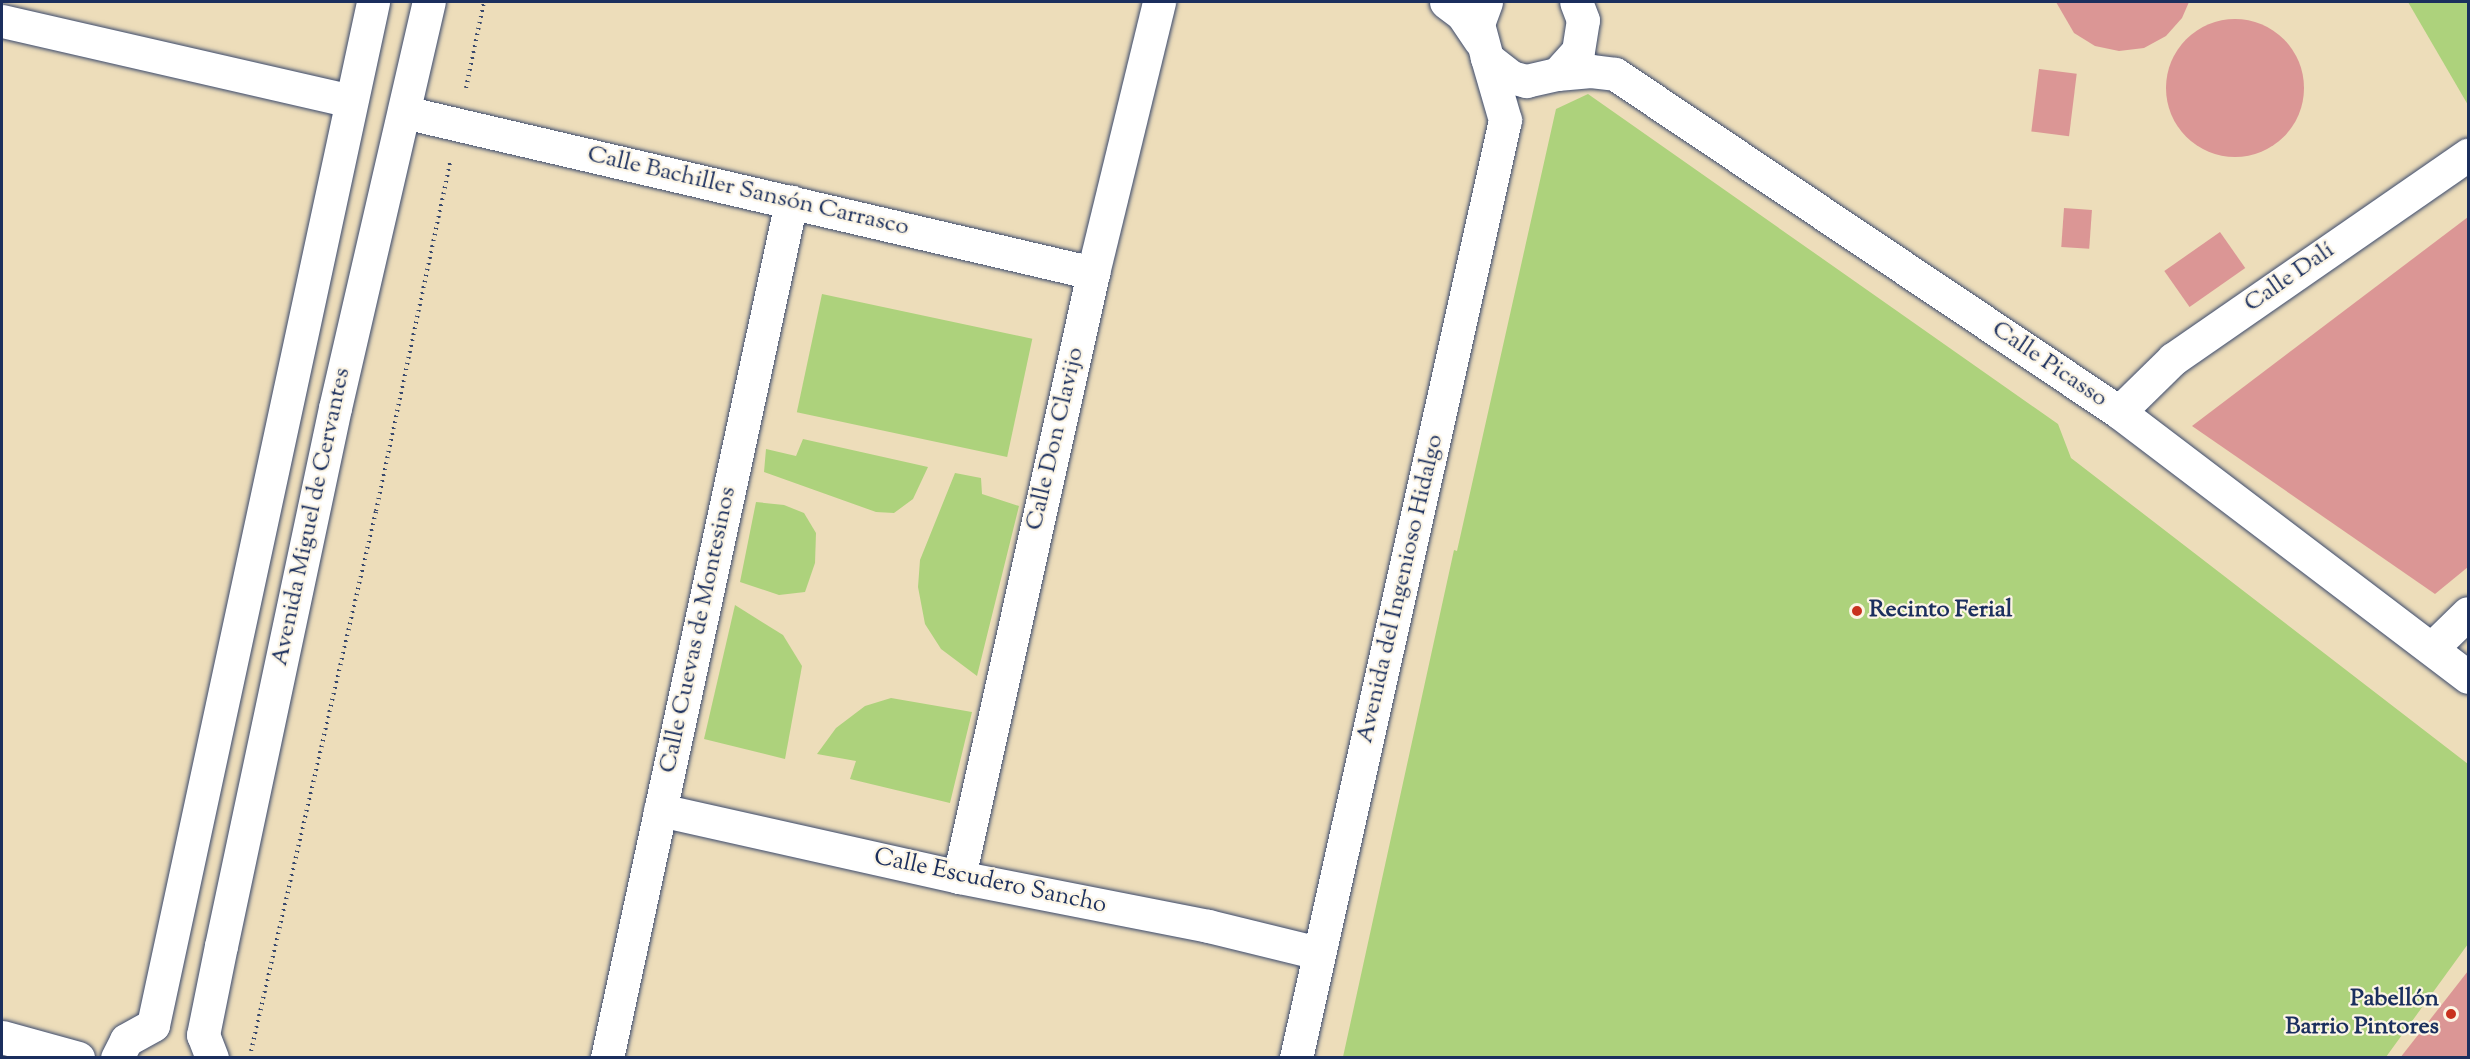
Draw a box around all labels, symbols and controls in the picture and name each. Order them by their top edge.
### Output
street label: Calle Bachiller Sansón Carrasco [584,141,912,243]
street label: Calle Dalí [2240,237,2340,319]
street label: Calle Picasso [1986,316,2112,414]
street label: Calle Don Clavijo [1021,345,1091,533]
street label: Avenida Miguel de Cervantes [266,365,358,669]
street label: Avenida del Ingenioso Hidalgo [1351,432,1451,746]
street label: Calle Cuevas de Montesinos [655,484,743,776]
place label: Recinto Ferial [1869,597,2012,625]
marker: Recinto Ferial [1850,604,1864,618]
street label: Calle Escudero Sancho [871,843,1109,921]
place label: Pabellón Barrio Pintores [2285,986,2439,1042]
marker: Pabellón Barrio Pintores [2444,1007,2458,1021]

